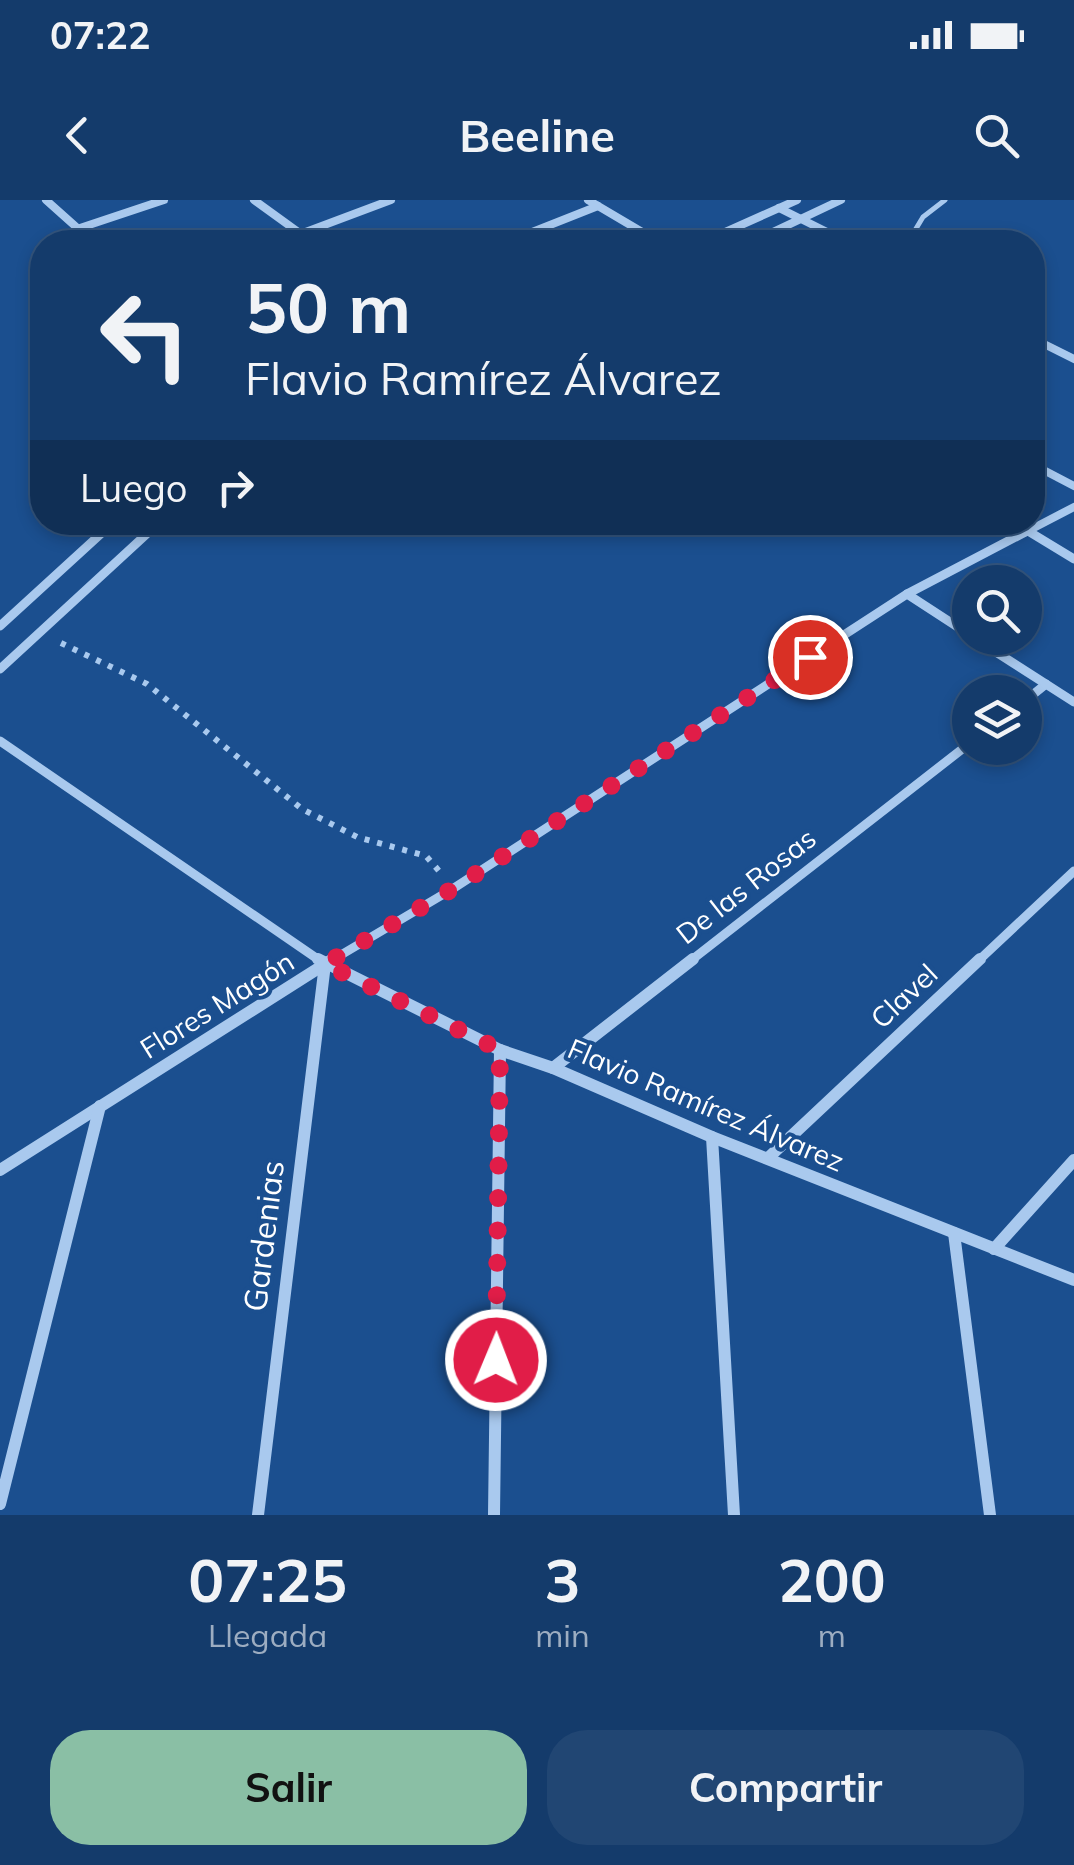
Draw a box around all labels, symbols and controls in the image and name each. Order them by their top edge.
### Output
text: 07:22 [50,11,151,59]
text: Beeline [459,107,615,163]
icon: back [50,108,105,163]
icon: search [969,108,1024,163]
text: 50 m [245,263,411,351]
icon: left [80,270,210,400]
text: Flavio Ramírez Álvarez [245,350,722,406]
icon: right [208,460,263,515]
text: Luego [80,464,188,512]
map controls [952,565,1042,765]
button: search [952,565,1042,655]
pin [768,615,853,700]
icon: arrive [783,630,838,685]
button: layers [952,675,1042,765]
street label: De las Rosas [669,820,823,951]
street label: Flores Magón [133,943,300,1066]
street label: Clavel [863,956,944,1035]
street label: Flavio Ramírez Álvarez [563,1030,850,1179]
street label: Gardenias [234,1158,292,1314]
position arrow [444,1308,548,1412]
text: 07:25 [188,1542,347,1617]
text: 3 [544,1542,580,1617]
text: 200 [778,1542,886,1617]
text: Llegada [208,1615,327,1655]
text: min [535,1615,590,1655]
text: m [818,1615,846,1655]
button: Salir [50,1730,527,1845]
button: Compartir [547,1730,1024,1845]

